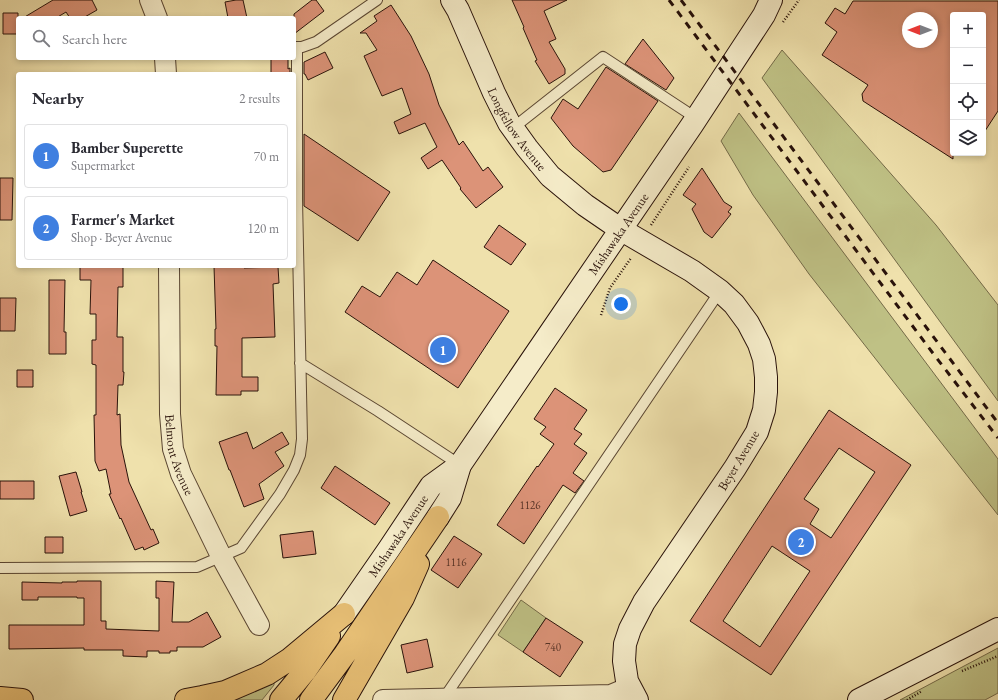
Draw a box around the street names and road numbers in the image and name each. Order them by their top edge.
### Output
street label: Longfellow Avenue [484,85,550,175]
street label: Mishawaka Avenue [584,190,652,278]
street label: Belmont Avenue [161,414,198,498]
street label: Beyer Avenue [714,427,763,494]
street label: Mishawaka Avenue [364,491,432,580]

